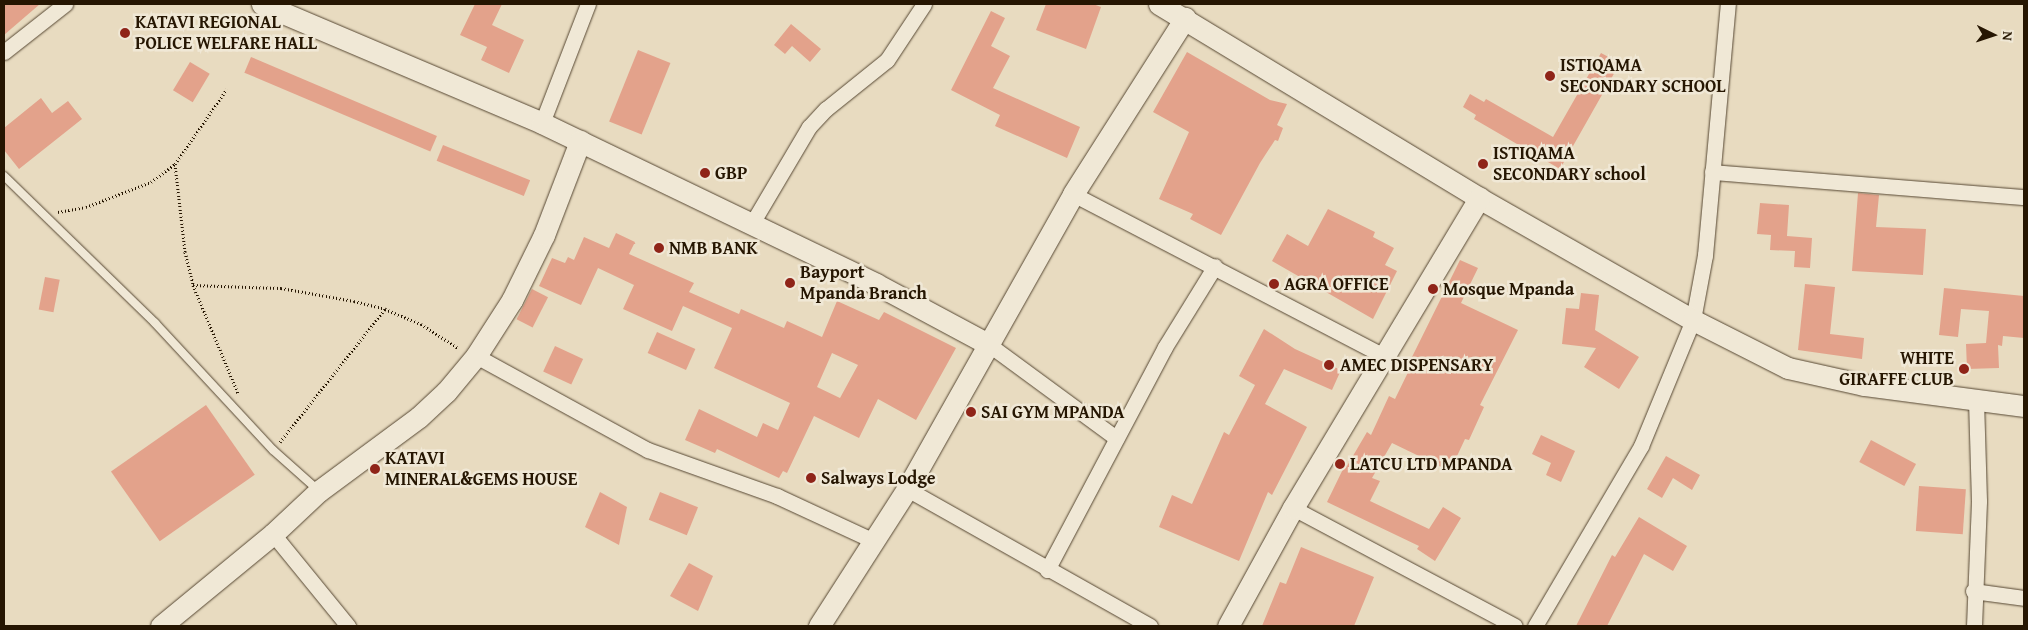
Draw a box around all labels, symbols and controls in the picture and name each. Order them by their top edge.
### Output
north arrow [1968,10,2018,60]
place label: KATAVI REGIONAL POLICE WELFARE HALL [135,12,317,54]
marker: KATAVI REGIONAL POLICE WELFARE HALL [119,27,131,39]
text: N [1998,31,2018,41]
place label: ISTIQAMA SECONDARY SCHOOL [1560,55,1726,98]
marker: ISTIQAMA SECONDARY SCHOOL [1544,70,1556,82]
place label: ISTIQAMA SECONDARY school [1493,143,1646,186]
marker: ISTIQAMA SECONDARY school [1477,158,1489,170]
place label: GBP [715,162,748,184]
marker: GBP [699,167,711,179]
place label: NMB BANK [669,237,758,259]
marker: NMB BANK [653,242,665,254]
place label: Bayport Mpanda Branch [800,262,927,304]
place label: AGRA OFFICE [1284,273,1389,295]
marker: Bayport Mpanda Branch [784,277,796,289]
marker: AGRA OFFICE [1268,278,1280,290]
place label: Mosque Mpanda [1443,278,1574,300]
marker: Mosque Mpanda [1427,283,1439,295]
place label: WHITE GIRAFFE CLUB [1839,348,1954,390]
place label: AMEC DISPENSARY [1340,354,1493,376]
marker: AMEC DISPENSARY [1322,358,1336,372]
marker: WHITE GIRAFFE CLUB [1958,363,1970,375]
place label: SAI GYM MPANDA [981,401,1125,423]
marker: SAI GYM MPANDA [965,406,977,418]
place label: KATAVI MINERAL&GEMS HOUSE [385,448,577,490]
place label: LATCU LTD MPANDA [1350,453,1513,475]
marker: LATCU LTD MPANDA [1334,458,1346,470]
marker: KATAVI MINERAL&GEMS HOUSE [369,463,381,475]
place label: Salways Lodge [821,467,936,489]
marker: Salways Lodge [805,472,817,484]

